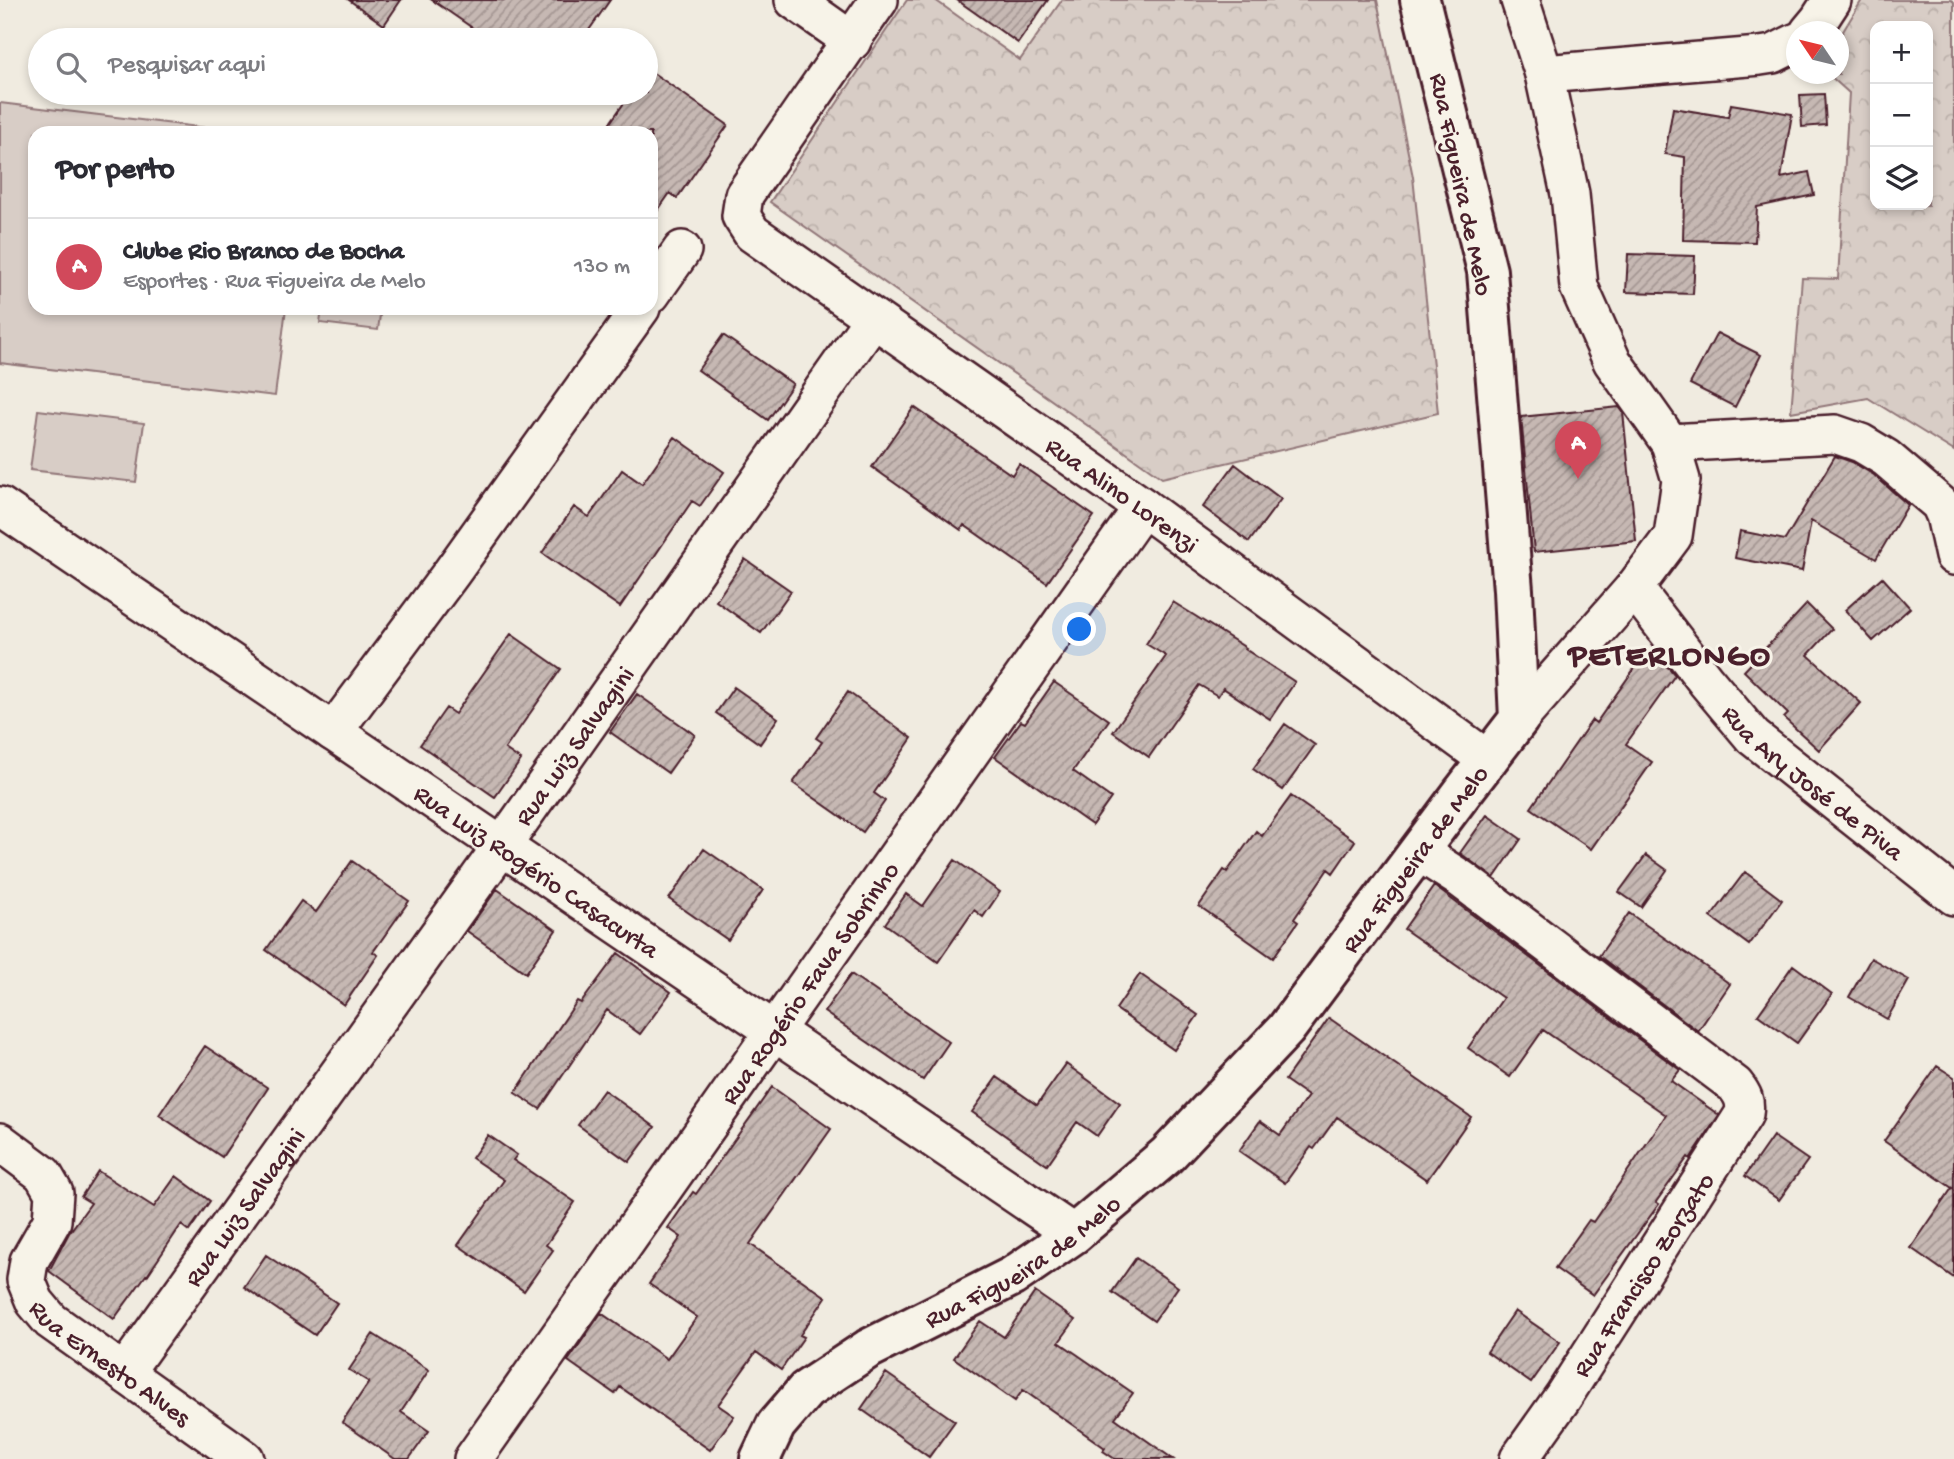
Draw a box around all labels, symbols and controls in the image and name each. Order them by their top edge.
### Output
north arrow [1786,21,1849,84]
map controls [1870,21,1933,210]
button: + [1870,21,1933,84]
search box [28,28,658,105]
icon: search [52,48,90,86]
text: Pesquisar aqui [108,51,266,82]
street label: Rua Figueira de Melo [1420,71,1497,299]
button: − [1870,84,1933,147]
button: layers [1870,147,1933,210]
text: Por perto [56,154,175,189]
text: Clube Rio Branco de Bocha [123,238,404,269]
text: A [72,254,86,281]
text: 130 m [574,254,630,281]
text: Esportes · Rua Figueira de Melo [123,269,426,296]
pin: A [1555,421,1601,479]
street label: Rua Alino Lorenzi [1038,432,1203,562]
your location [1062,612,1096,646]
district label: PETERLONGO [1566,639,1772,677]
street label: Rua Luiz Salvagini [510,662,644,833]
street label: Rua Ary José de Piva [1713,701,1909,871]
street label: Rua Figueira de Melo [1337,761,1498,961]
street label: Rua Luiz Rogério Casacurta [406,780,664,969]
street label: Rua Rogério Fava Sobrinho [716,857,908,1112]
street label: Rua Luiz Salvagini [180,1124,315,1294]
street label: Rua Francisco Zorzato [1568,1168,1724,1385]
street label: Rua Figueira de Melo [921,1190,1129,1338]
street label: Rua Ernesto Alves [20,1295,196,1436]

